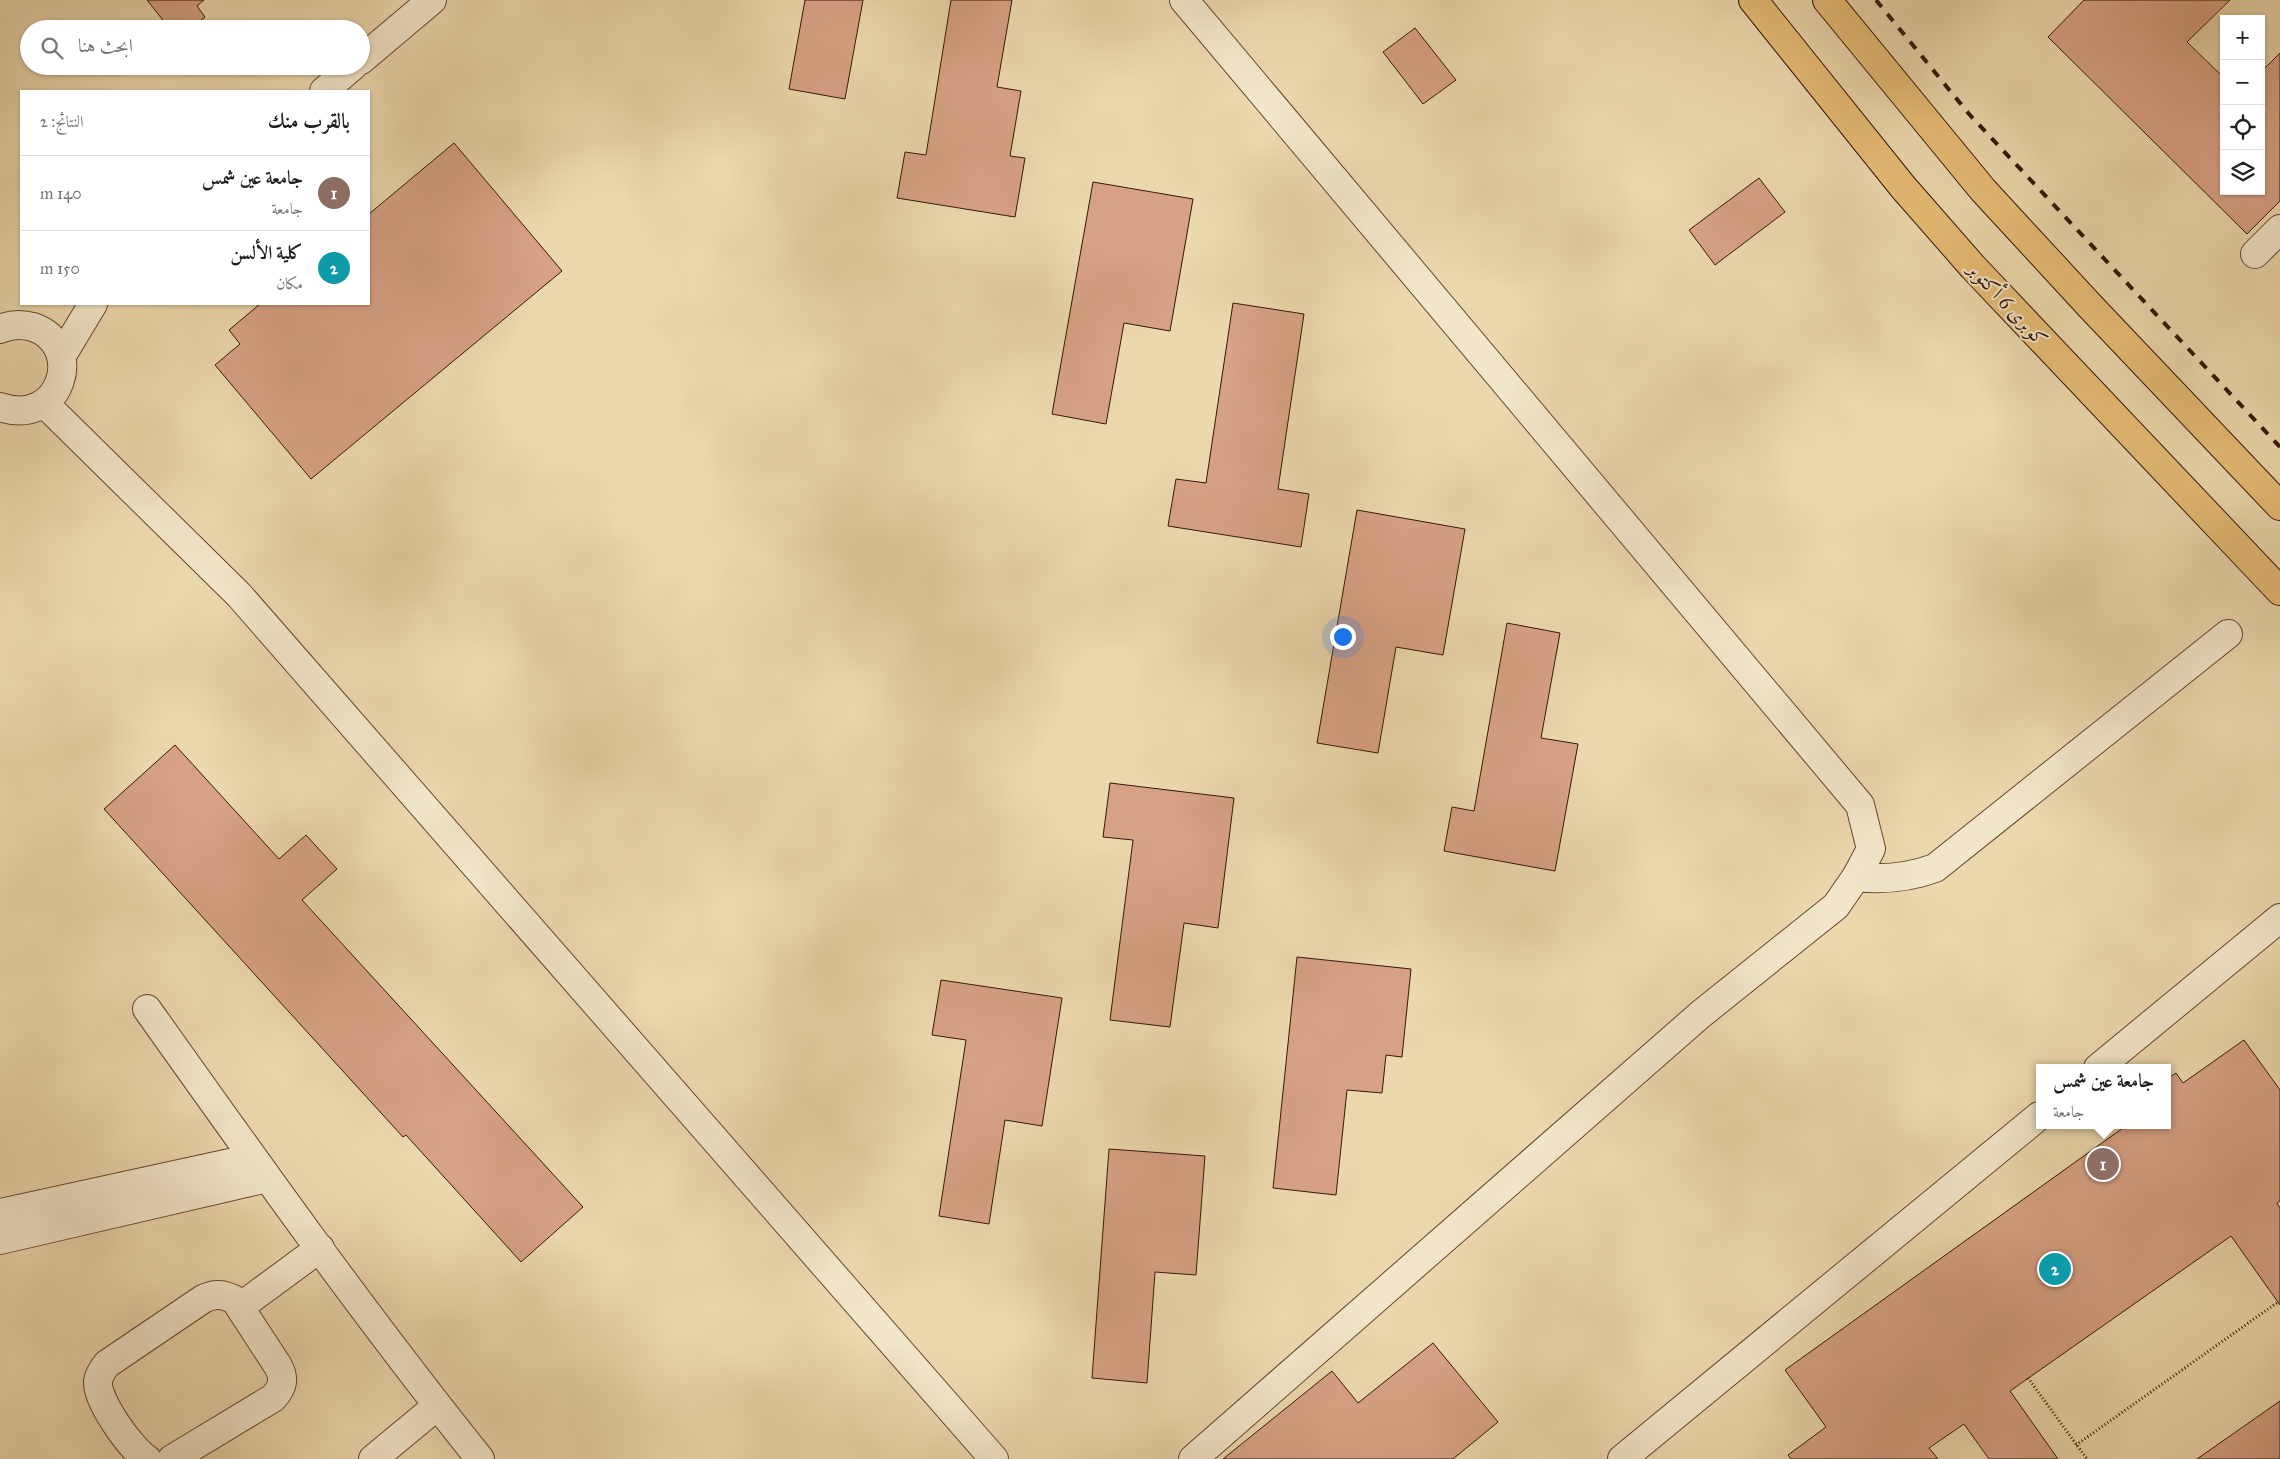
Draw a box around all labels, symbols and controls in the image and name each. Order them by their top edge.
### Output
map controls [2220,15,2265,195]
button: + [2220,15,2265,60]
search box [20,20,370,75]
icon: search [38,34,66,62]
text: ابحث هنا [78,34,133,57]
button: − [2220,60,2265,105]
button: locate [2220,105,2265,150]
text: بالقرب منك [268,108,350,134]
text: النتائج: 2 [40,112,83,131]
button: layers [2220,150,2265,195]
text: جامعة عين شمس [202,166,303,189]
text: 140 m [40,184,81,203]
text: 1 [331,184,337,203]
text: جامعة [271,199,303,218]
text: كلية الألسن [230,241,303,264]
street label: كوبرى 6 أكتوبر [1961,254,2054,352]
text: 150 m [40,259,80,278]
text: 2 [330,259,338,278]
text: مكان [276,274,303,293]
your location [1330,624,1356,650]
popup [2036,1064,2171,1129]
text: جامعة عين شمس [2053,1069,2154,1092]
text: جامعة [2053,1102,2084,1121]
pin: 1 [2087,1145,2119,1183]
pin: 2 [2039,1250,2071,1288]

